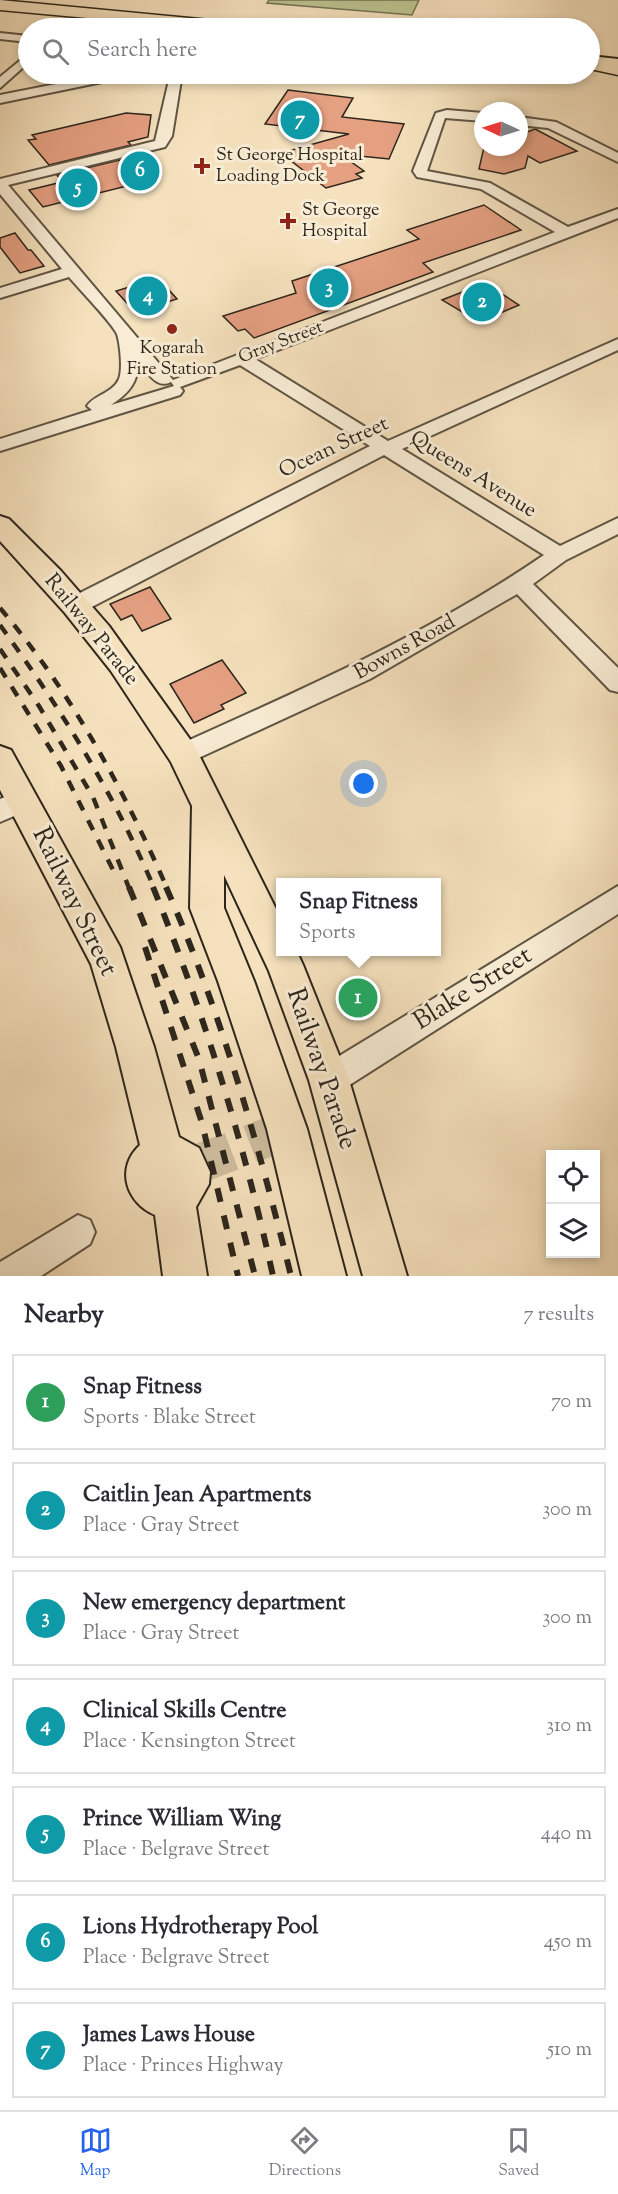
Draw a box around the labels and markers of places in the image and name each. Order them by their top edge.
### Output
pin: 7 [280,98,320,142]
place label: St George Hospital Loading Dock [216,143,363,190]
pin: 6 [120,148,160,194]
marker: St George Hospital Loading Dock [193,157,211,175]
pin: 5 [58,166,98,210]
place label: St George Hospital [302,198,380,245]
marker: St George Hospital [279,212,297,230]
pin: 3 [310,266,348,310]
pin: 4 [128,274,168,318]
pin: 2 [462,280,502,324]
marker: Kogarah Fire Station [165,322,179,336]
place label: Kogarah Fire Station [127,336,218,383]
pin: 1 [338,976,378,1020]

